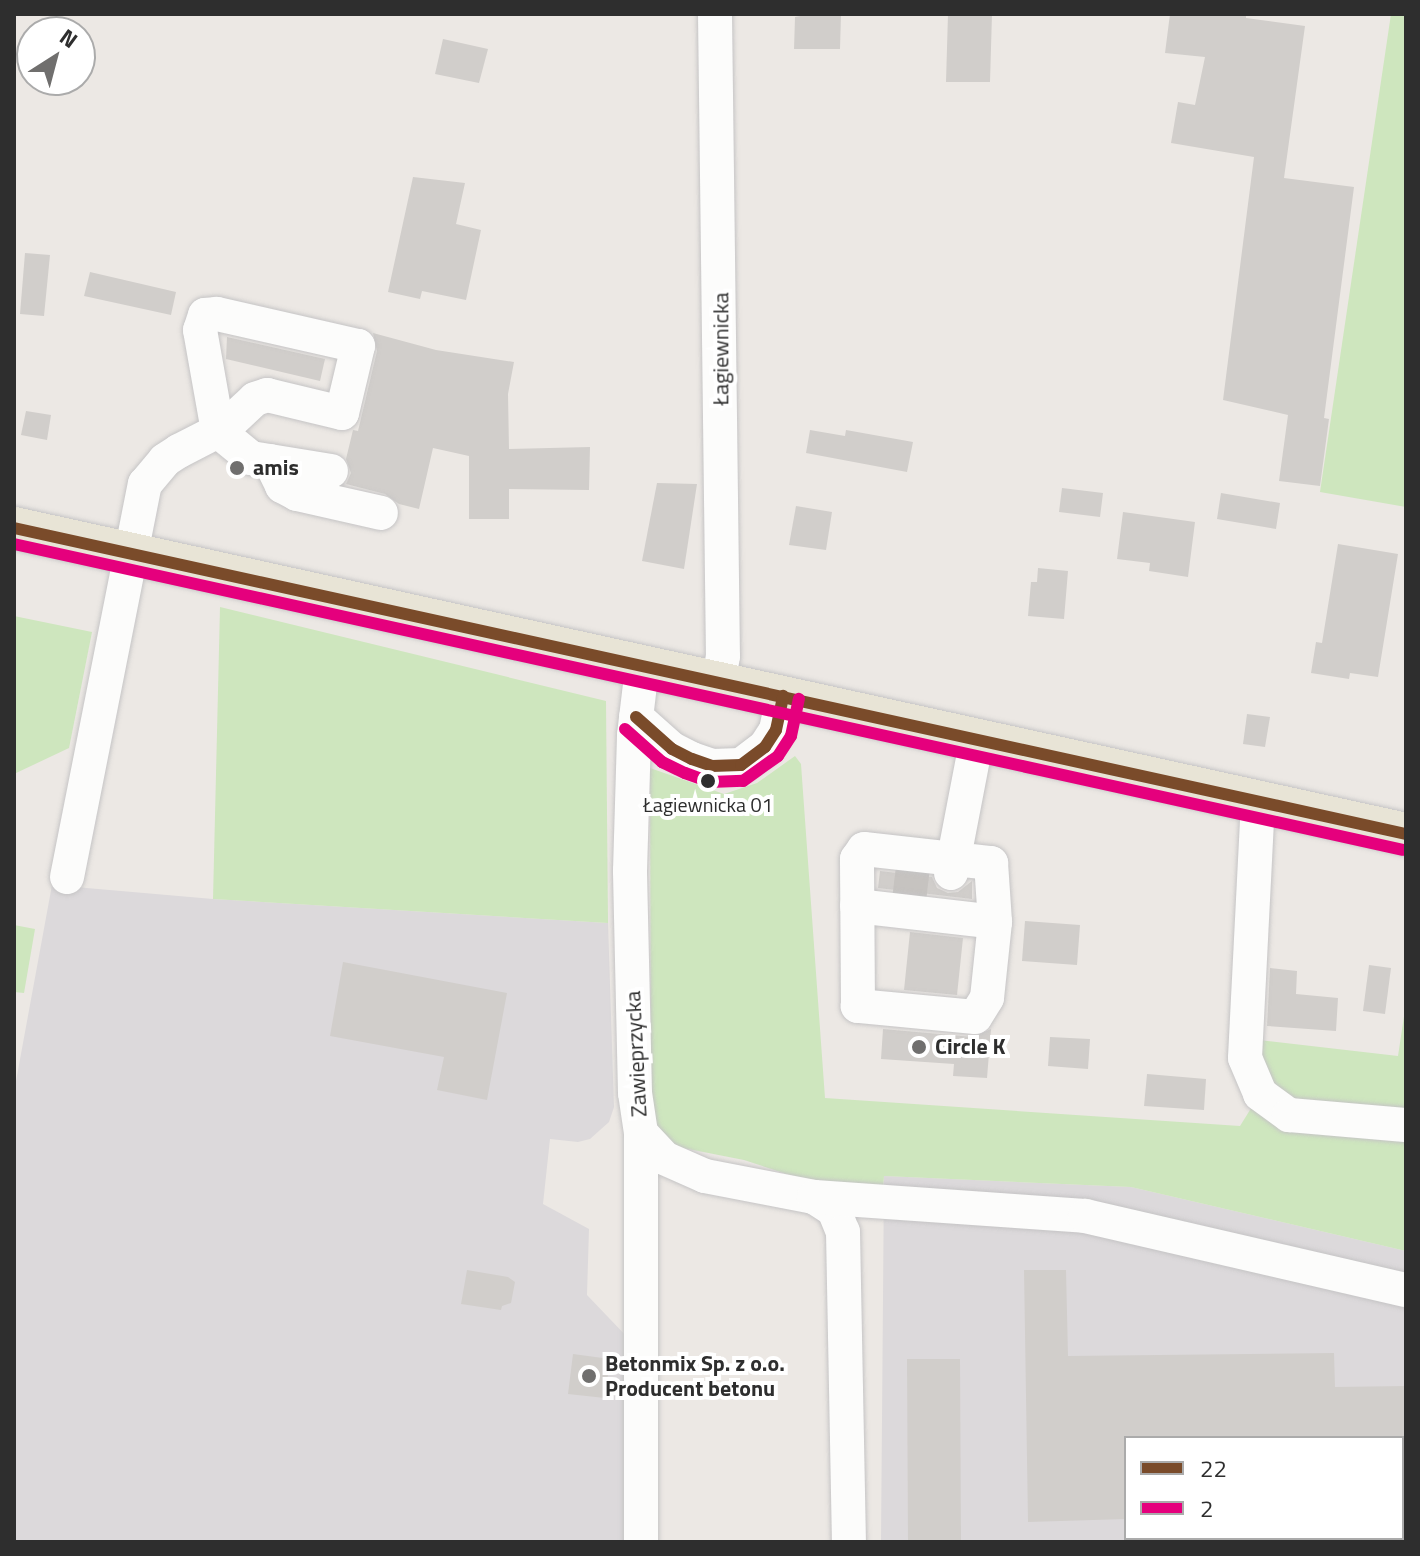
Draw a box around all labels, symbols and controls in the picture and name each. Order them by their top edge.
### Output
north arrow [16,16,96,96]
text: N [53,20,85,56]
street label: Łagiewnicka [708,292,734,406]
place label: amis [253,455,299,481]
marker: amis [228,459,246,477]
marker: Łagiewnicka 01 [700,773,716,789]
place label: Łagiewnicka 01 [643,792,773,816]
street label: Zawieprzycka [620,990,652,1118]
place label: Circle K [935,1034,1006,1060]
marker: Circle K [910,1038,928,1056]
place label: Betonmix Sp. z o.o. Producent betonu [605,1350,785,1402]
marker: Betonmix Sp. z o.o. Producent betonu [580,1367,598,1385]
legend [1124,1436,1404,1540]
text: 22 [1200,1450,1227,1486]
text: 2 [1200,1490,1213,1526]

